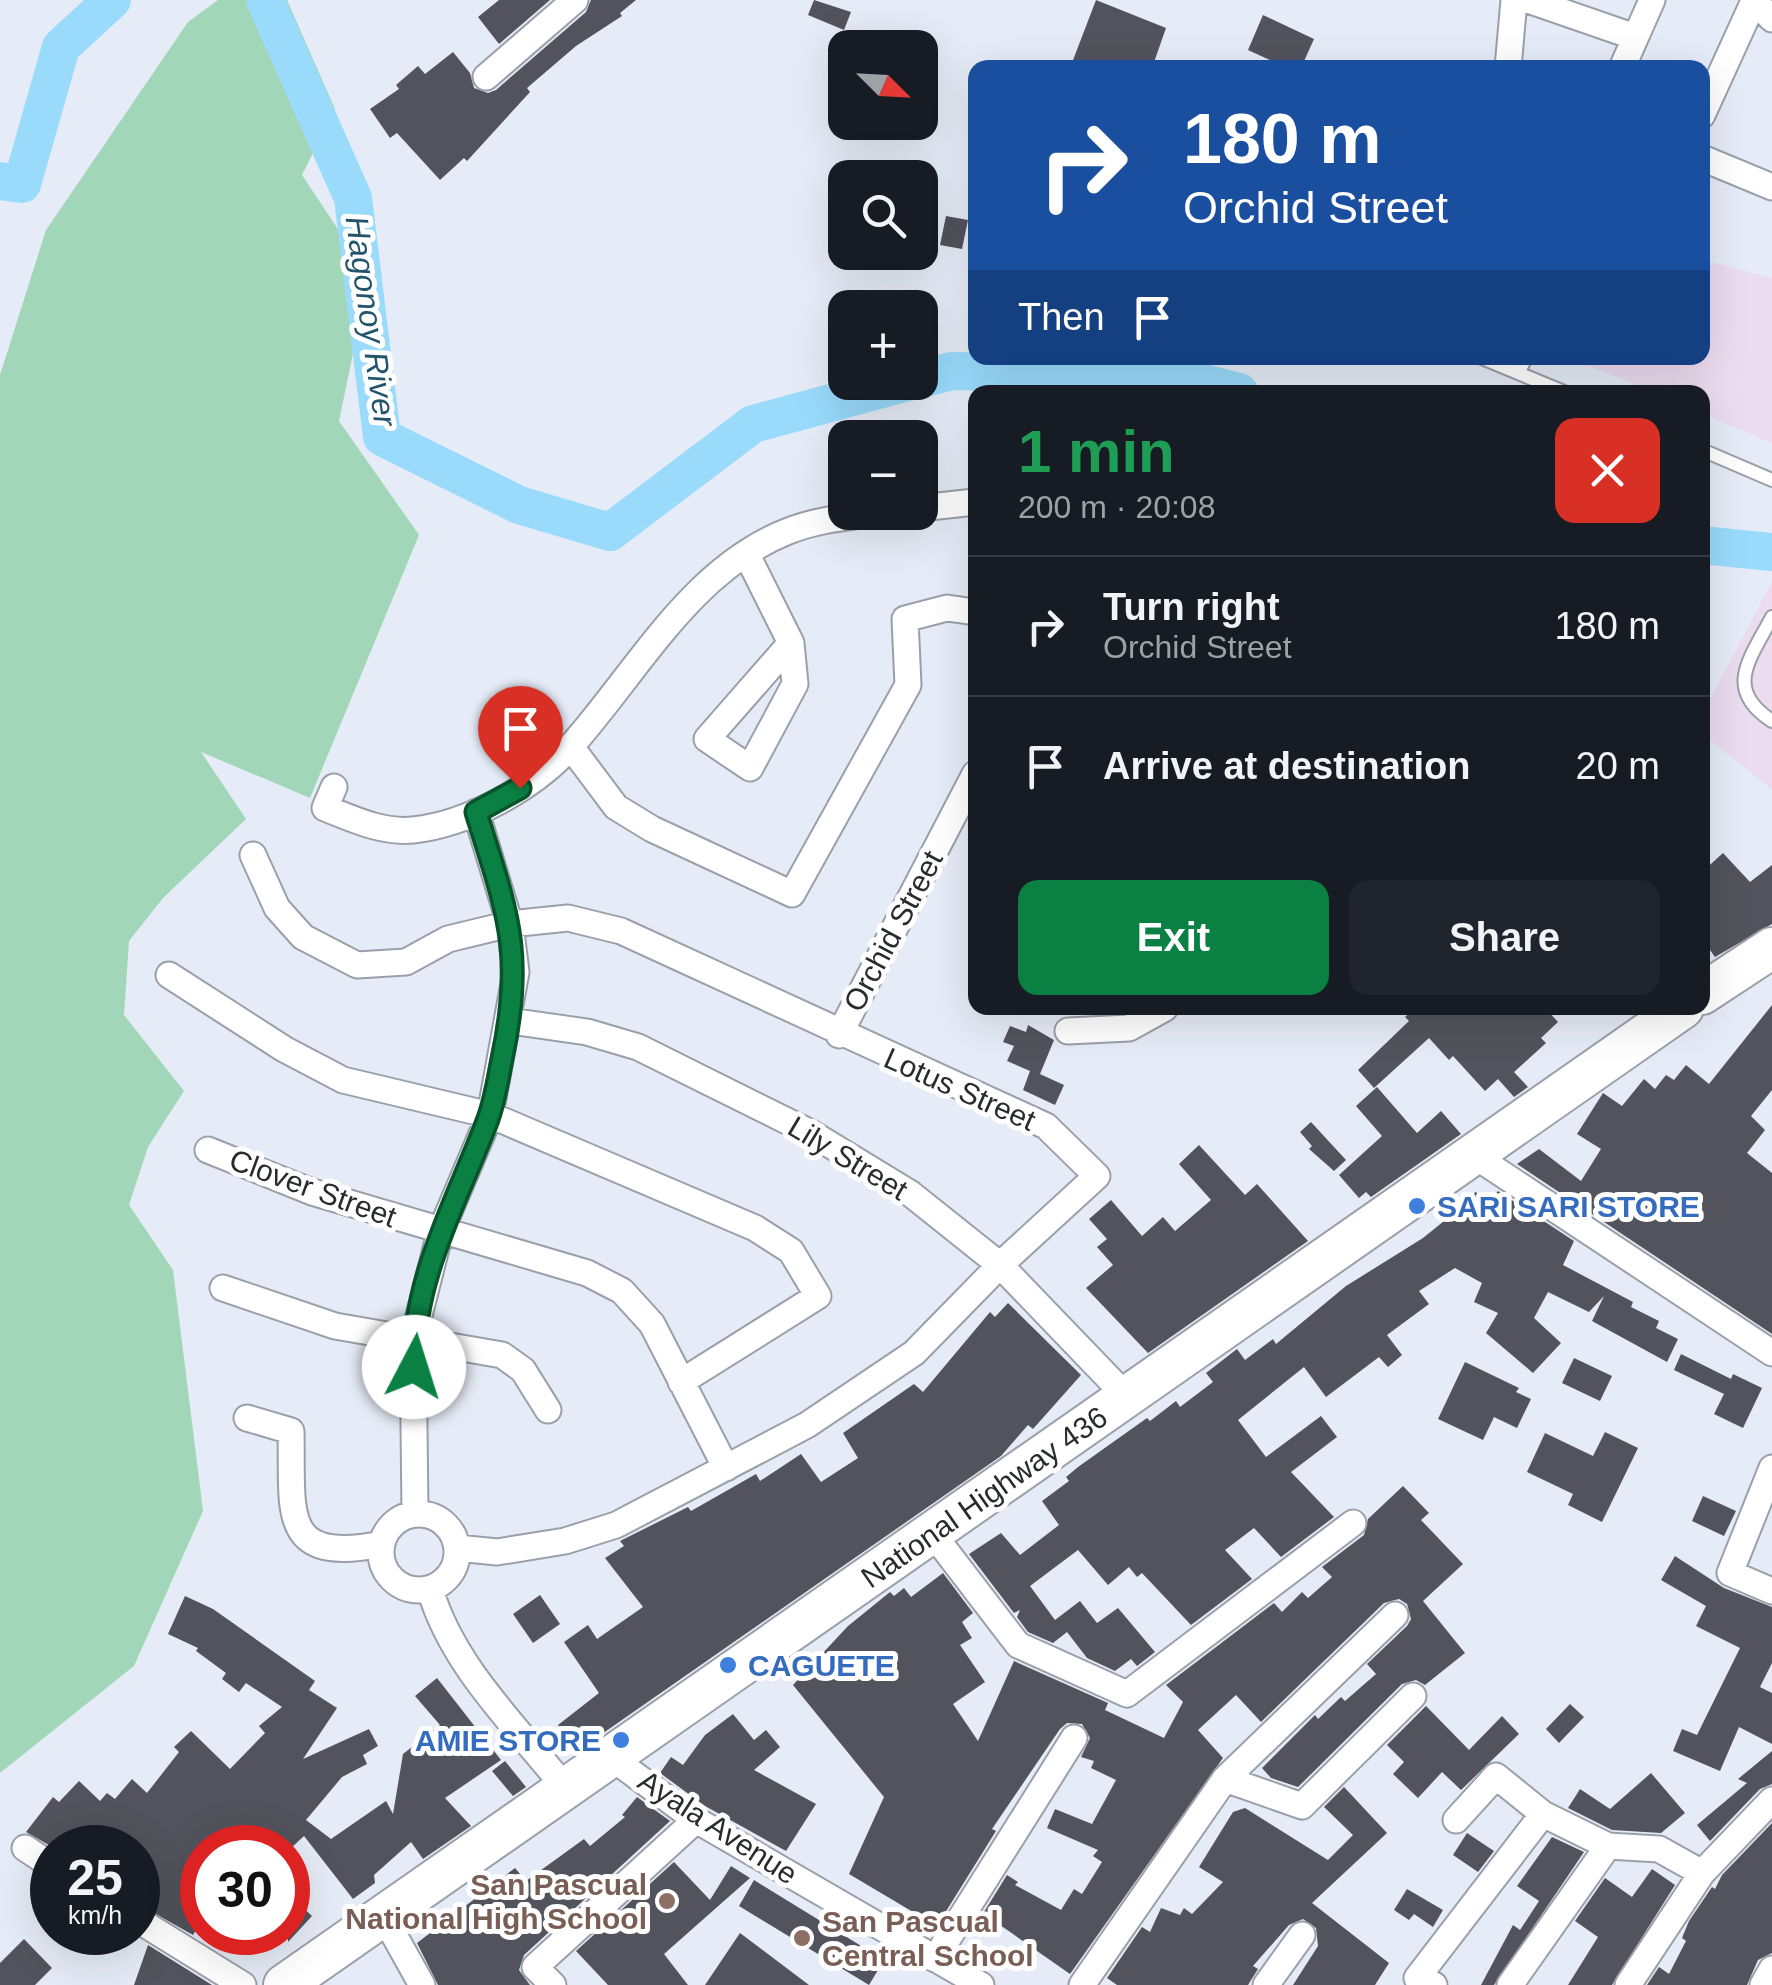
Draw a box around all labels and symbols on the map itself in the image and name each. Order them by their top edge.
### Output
north arrow [828,30,938,140]
water label: Hagonoy River [338,214,404,430]
pin [478,686,563,789]
street label: Orchid Street [837,845,949,1017]
street label: Lotus Street [879,1041,1041,1137]
street label: Lily Street [782,1110,914,1207]
street label: Clover Street [225,1143,402,1234]
place label: SARI SARI STORE [1437,1190,1700,1223]
marker: SARI SARI STORE [1406,1195,1428,1217]
position arrow [362,1315,466,1419]
street label: National Highway 436 [855,1400,1113,1594]
place label: CAGUETE [748,1649,895,1682]
marker: CAGUETE [717,1654,739,1676]
place label: AMIE STORE [415,1724,601,1757]
marker: AMIE STORE [610,1729,632,1751]
street label: Ayala Avenue [633,1763,803,1891]
speed limit sign: 30 [180,1825,310,1955]
place label: San Pascual National High School [345,1868,647,1935]
marker: San Pascual National High School [656,1890,678,1912]
place label: San Pascual Central School [822,1905,1034,1972]
marker: San Pascual Central School [791,1927,813,1949]

